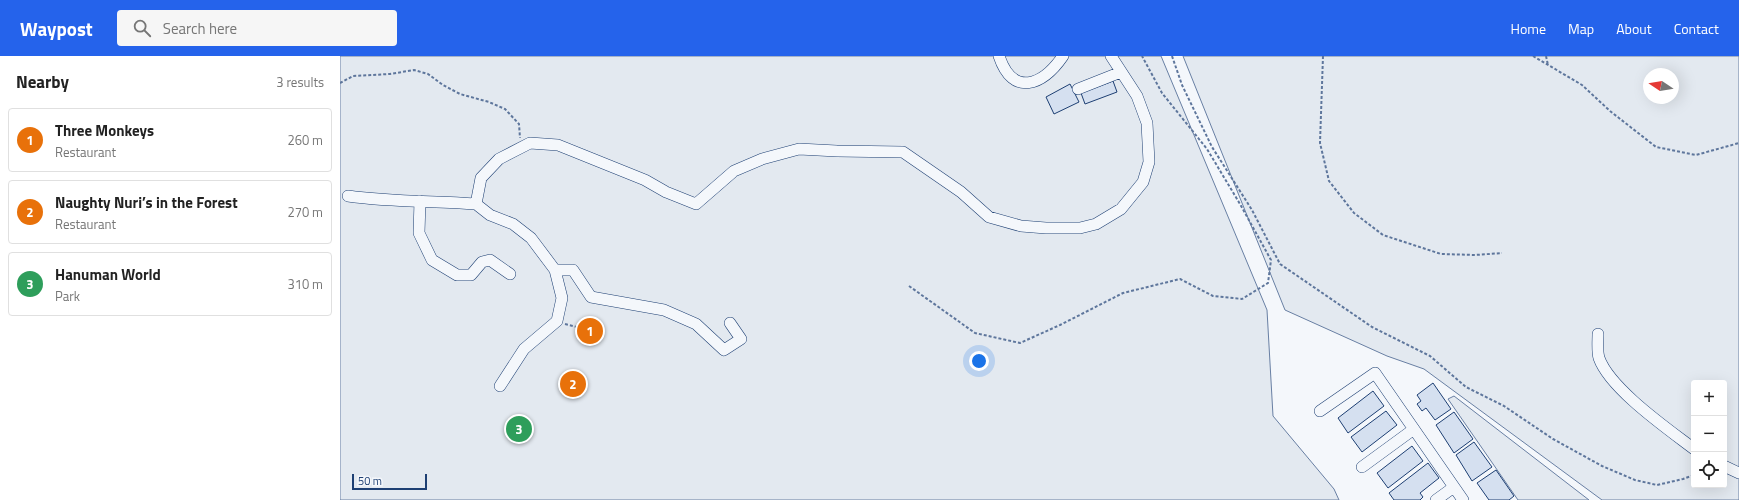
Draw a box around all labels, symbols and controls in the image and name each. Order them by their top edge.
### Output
search box [117,10,397,46]
text: Waypost [20,14,93,43]
icon: search [131,17,153,39]
text: Search here [163,17,237,40]
text: Home [1511,18,1546,39]
text: Map [1568,18,1594,39]
text: About [1616,18,1652,39]
text: Contact [1674,18,1719,39]
north arrow [1643,68,1679,104]
text: Nearby [16,69,69,95]
text: 3 results [276,72,324,92]
text: Three Monkeys [55,119,154,142]
text: 1 [26,130,34,150]
text: 260 m [287,130,323,150]
text: Restaurant [55,142,116,162]
text: Naughty Nuri’s in the Forest [55,191,238,214]
text: 2 [26,202,34,222]
text: 270 m [287,202,323,222]
text: Restaurant [55,214,116,234]
text: Hanuman World [55,263,161,286]
text: 3 [26,274,34,294]
text: 310 m [287,274,323,294]
text: Park [55,286,80,306]
pin: 1 [577,316,603,346]
your location [969,351,989,371]
pin: 2 [560,369,586,399]
map controls [1691,380,1727,488]
button: + [1691,380,1727,416]
pin: 3 [506,414,532,444]
button: − [1691,416,1727,452]
button: locate [1691,452,1727,488]
scale bar [352,472,427,491]
text: 50 m [358,473,382,489]

